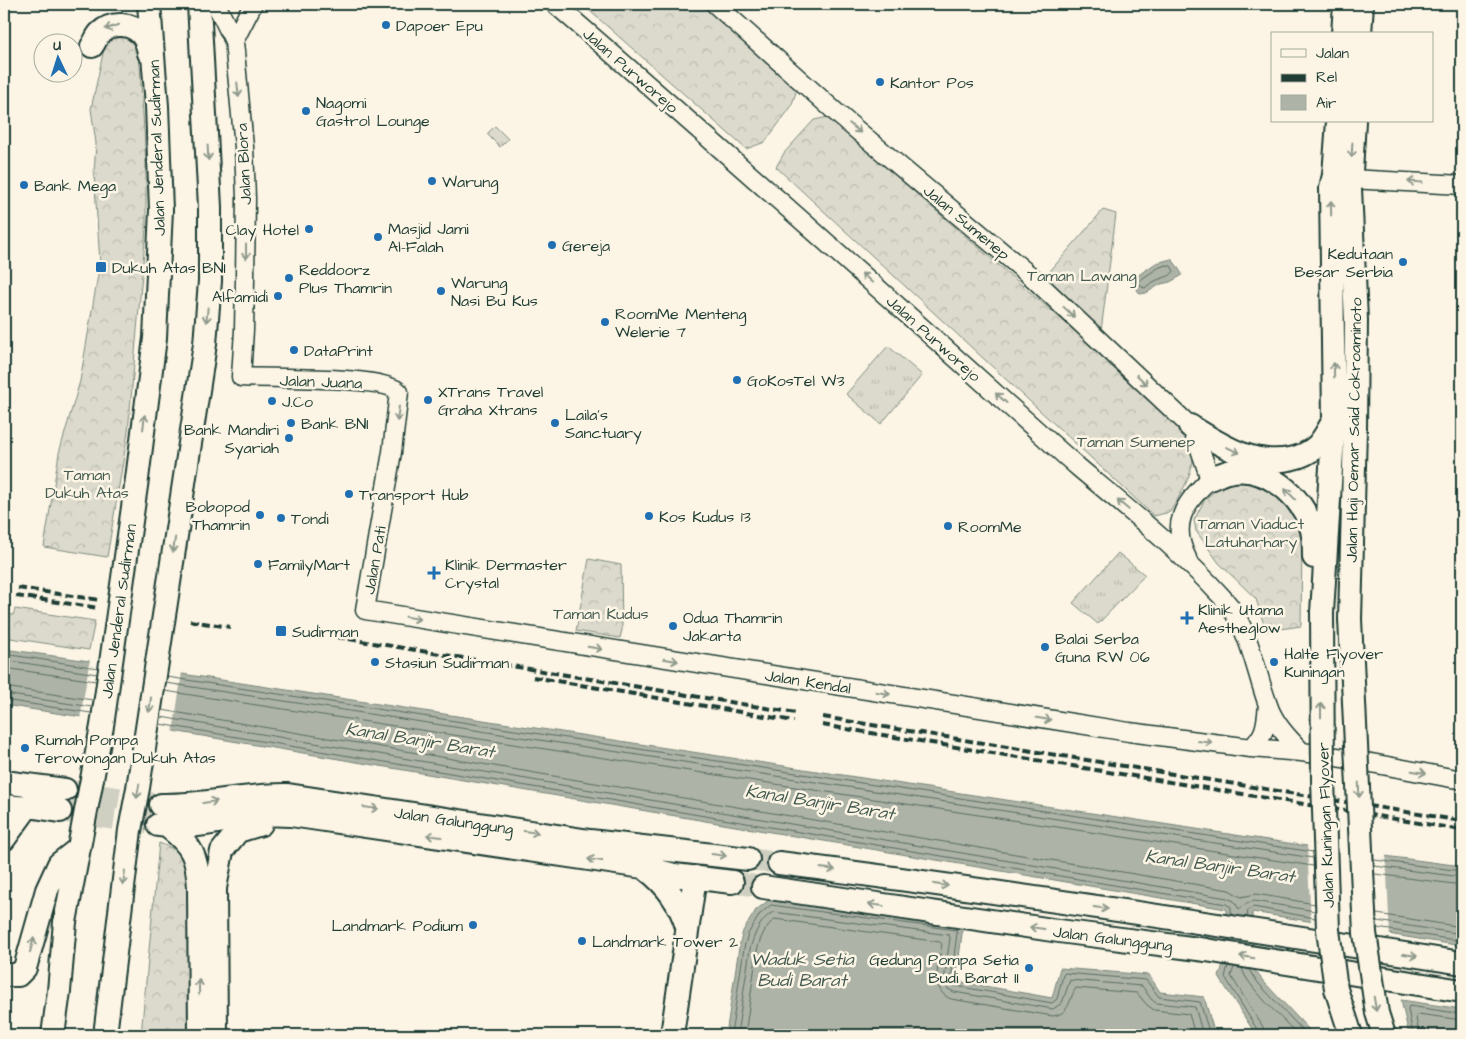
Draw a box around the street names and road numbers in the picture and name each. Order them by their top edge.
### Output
street label: Jalan Purworejo [578,23,683,118]
street label: Jalan Jenderal Sudirman [143,60,171,236]
street label: Jalan Blora [231,123,257,205]
street label: Jalan Sumenep [918,180,1014,266]
street label: Jalan Purworejo [881,290,985,387]
street label: Jalan Haji Oemar Said Cokroaminoto [1341,297,1367,563]
street label: Jalan Juana [279,370,363,394]
street label: Jalan Jenderal Sudirman [96,522,142,700]
street label: Jalan Pati [358,524,392,596]
street label: Jalan Kendal [763,664,852,700]
street label: Jalan Kuningan Flyover [1312,741,1341,908]
street label: Jalan Galunggung [393,802,515,841]
street label: Jalan Galunggung [1052,921,1174,958]

